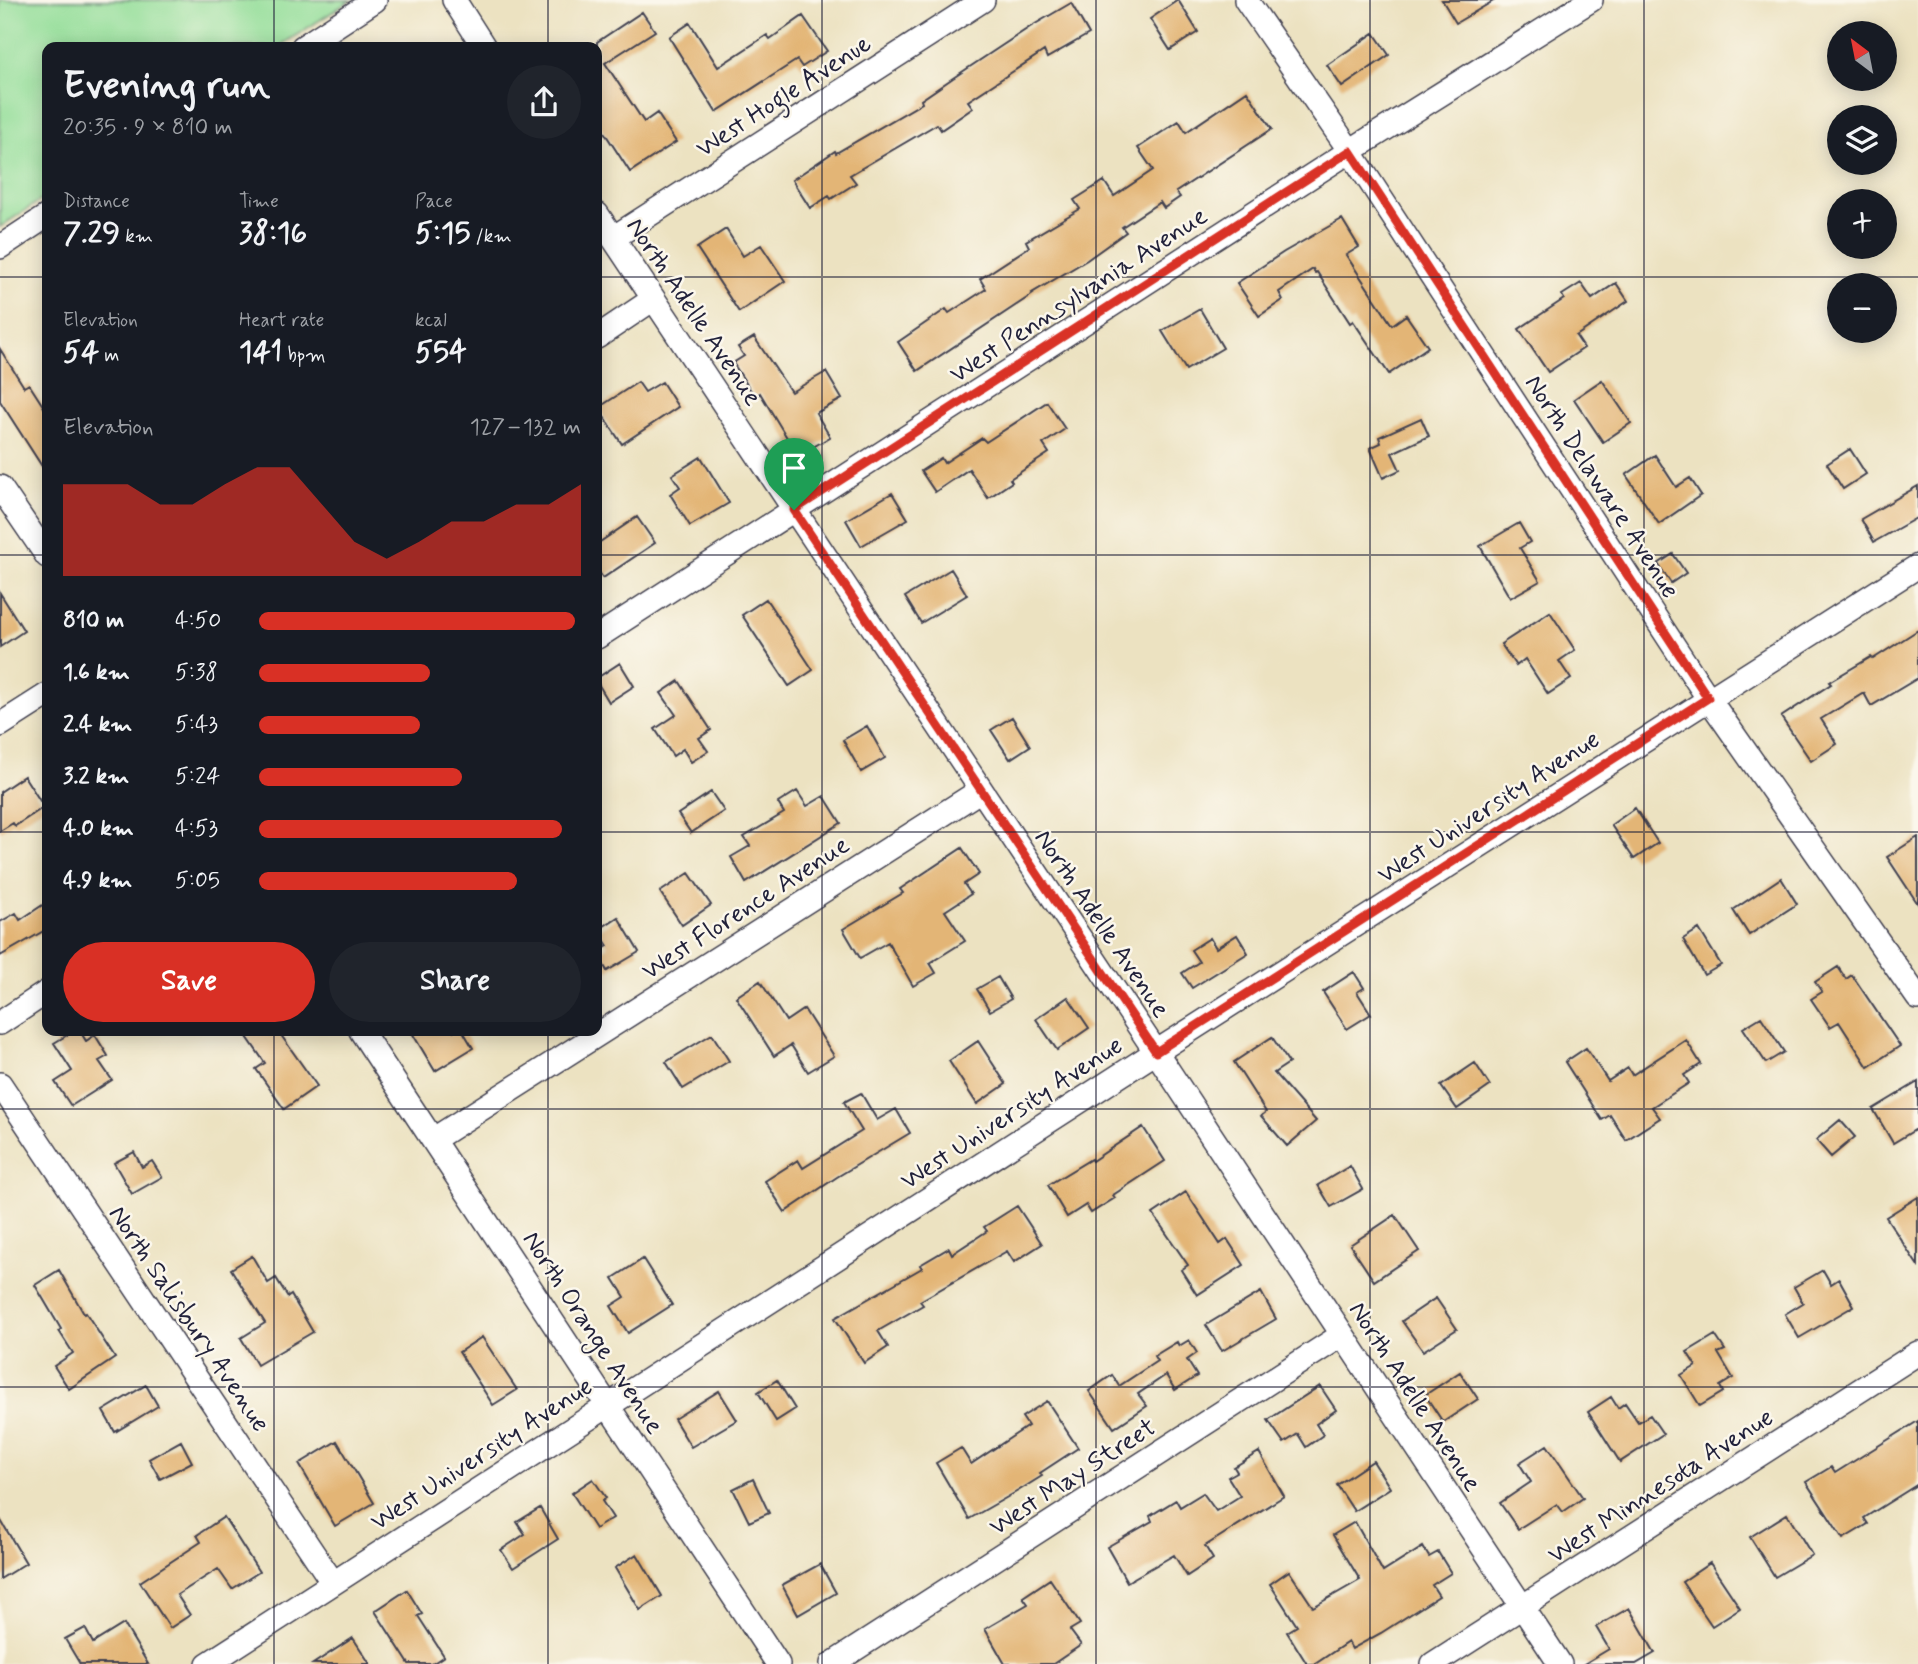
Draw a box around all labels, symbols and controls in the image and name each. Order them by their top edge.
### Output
north arrow [1827,21,1897,91]
map controls [1827,21,1897,343]
street label: West Hogle Avenue [690,27,880,169]
text: Evening run [63,62,270,111]
button: share [507,65,581,139]
button: layers [1827,105,1897,175]
text: 20:35 · 9 × 810 m [63,113,233,143]
text: Distance [63,189,130,214]
text: Time [239,189,279,214]
text: Pace [415,189,453,214]
button: + [1827,189,1897,259]
street label: West Pennsylvania Avenue [944,199,1215,392]
street label: North Adelle Avenue [618,211,769,413]
text: 7.29 [63,214,120,253]
text: 38:16 [239,214,307,253]
text: 5:15 [415,214,470,253]
text: km [120,224,153,249]
text: /km [470,224,512,249]
button: − [1827,273,1897,343]
text: Elevation [63,308,138,333]
text: Heart rate [239,308,324,333]
text: kcal [415,308,447,333]
text: 54 [63,333,99,372]
text: 141 [239,333,282,372]
text: 554 [415,333,467,372]
text: m [99,343,119,368]
text: bpm [282,343,326,368]
street label: North Delaware Avenue [1516,369,1686,605]
text: Elevation [63,413,154,443]
text: 127–132 m [470,413,581,443]
pin [764,438,824,510]
icon: arrive [775,449,813,487]
text: 810 m [63,606,124,636]
text: 4:50 [175,606,221,636]
text: 1.6 km [63,658,130,688]
text: 5:38 [175,658,218,688]
text: 2.4 km [63,710,132,740]
text: 5:43 [175,710,218,740]
street label: West University Avenue [1371,723,1607,892]
text: 3.2 km [63,762,129,792]
text: 5:24 [175,762,220,792]
text: 4.0 km [63,814,134,844]
text: 4:53 [175,814,218,844]
street label: North Adelle Avenue [1026,823,1177,1025]
street label: West Florence Avenue [636,829,857,989]
text: 4.9 km [63,866,132,896]
text: 5:05 [175,866,220,896]
button: Save [63,942,315,1022]
button: Share [329,942,581,1022]
street label: West University Avenue [894,1029,1130,1198]
street label: North Salisbury Avenue [100,1199,277,1439]
street label: North Orange Avenue [512,1225,671,1442]
street label: North Adelle Avenue [1340,1295,1489,1499]
street label: West University Avenue [364,1370,600,1539]
street label: West Minnesota Avenue [1542,1401,1780,1572]
street label: West May Street [983,1411,1163,1544]

